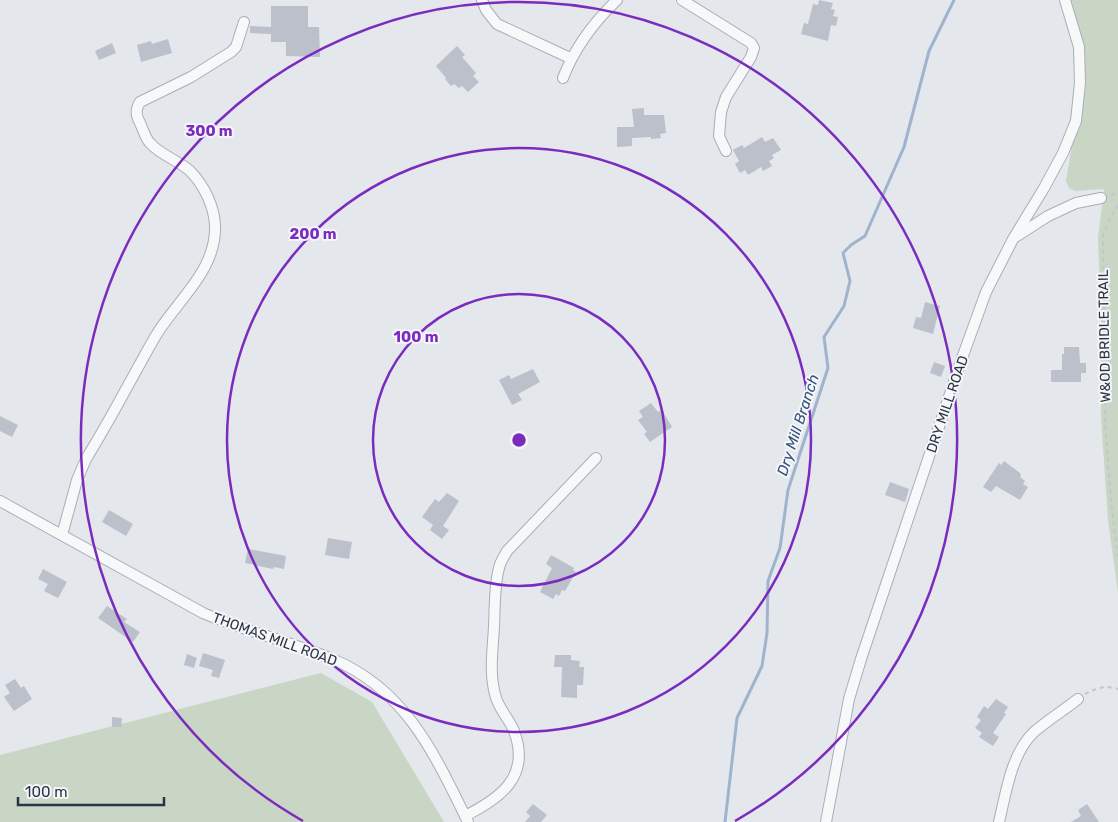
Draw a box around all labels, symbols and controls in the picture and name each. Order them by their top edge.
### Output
text: 300 m [185,122,233,140]
text: 200 m [289,225,337,243]
street label: W&OD BRIDLE TRAIL [1095,269,1114,403]
text: 100 m [394,328,438,346]
street label: DRY MILL ROAD [923,353,972,455]
water label: Dry Mill Branch [773,372,823,478]
centre of rings [510,431,528,449]
street label: THOMAS MILL ROAD [210,609,339,670]
scale bar [18,774,164,806]
text: 100 m [25,783,67,801]

